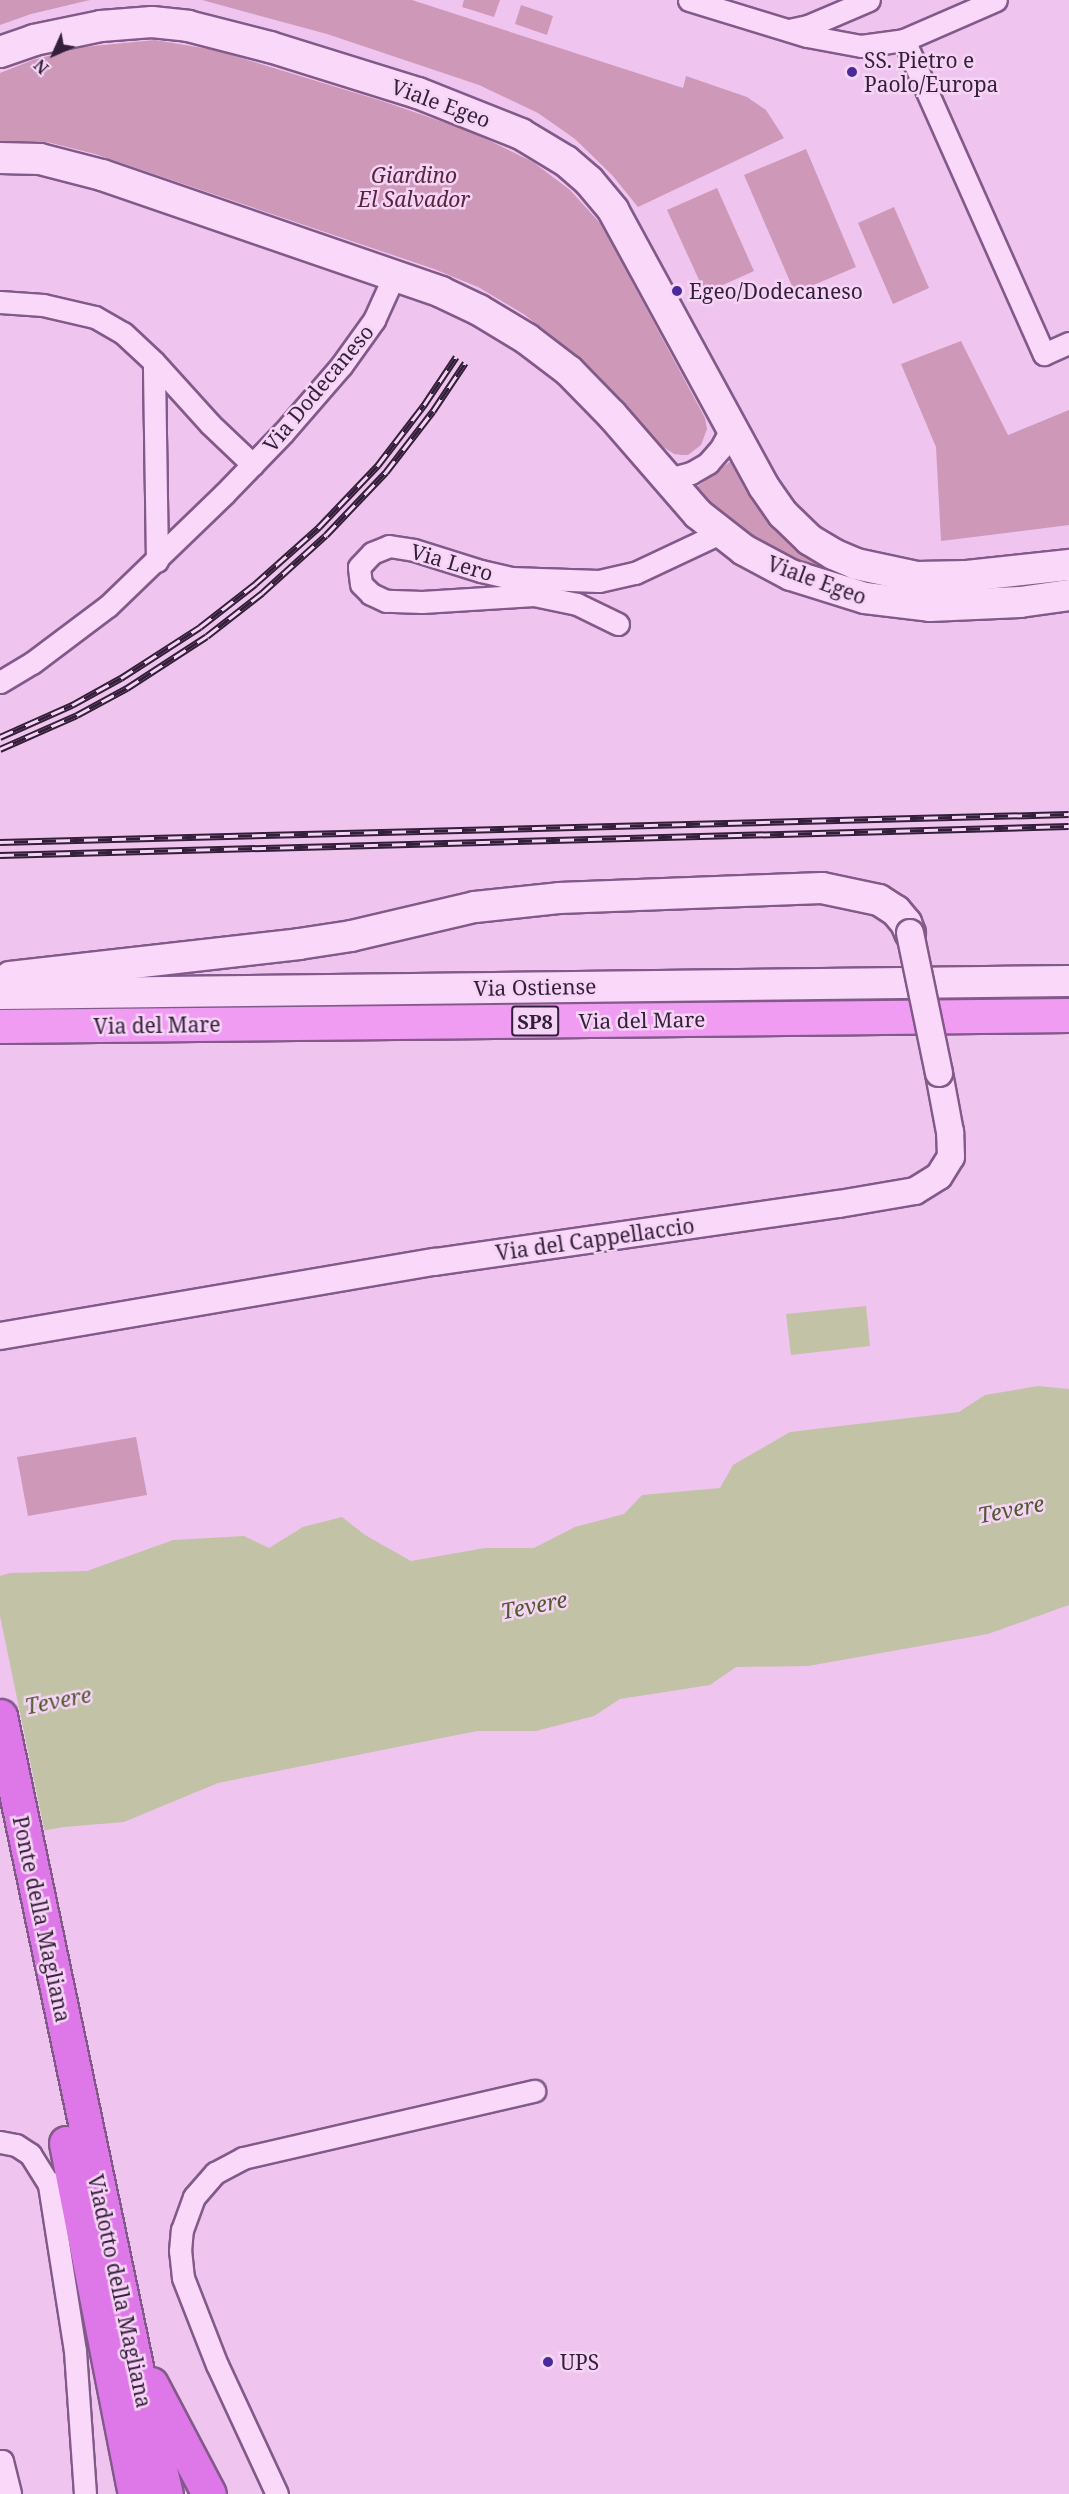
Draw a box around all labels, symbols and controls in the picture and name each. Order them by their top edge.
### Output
north arrow [24,24,84,84]
place label: SS. Pietro e Paolo/Europa [864,47,998,97]
text: N [29,54,54,79]
marker: SS. Pietro e Paolo/Europa [845,65,859,79]
street label: Viale Egeo [388,73,494,133]
park label: Giardino El Salvador [358,162,470,212]
place label: Egeo/Dodecaneso [689,278,863,304]
marker: Egeo/Dodecaneso [670,284,684,298]
street label: Via Dodecaneso [257,319,379,457]
street label: Via Lero [408,538,496,586]
street label: Viale Egeo [764,550,870,610]
street label: Via Ostiense [473,973,597,1001]
road number: SP8 [511,1004,559,1038]
street label: Via del Mare [578,1006,706,1034]
street label: Via del Mare [93,1011,221,1039]
street label: Via del Cappellaccio [494,1213,696,1265]
water label: Tevere [976,1490,1046,1528]
water label: Tevere [499,1586,569,1624]
water label: Tevere [23,1681,93,1719]
street label: Ponte della Magliana [8,1814,76,2024]
street label: Viadotto della Magliana [83,2172,157,2410]
place label: UPS [560,2349,599,2375]
marker: UPS [541,2355,555,2369]

